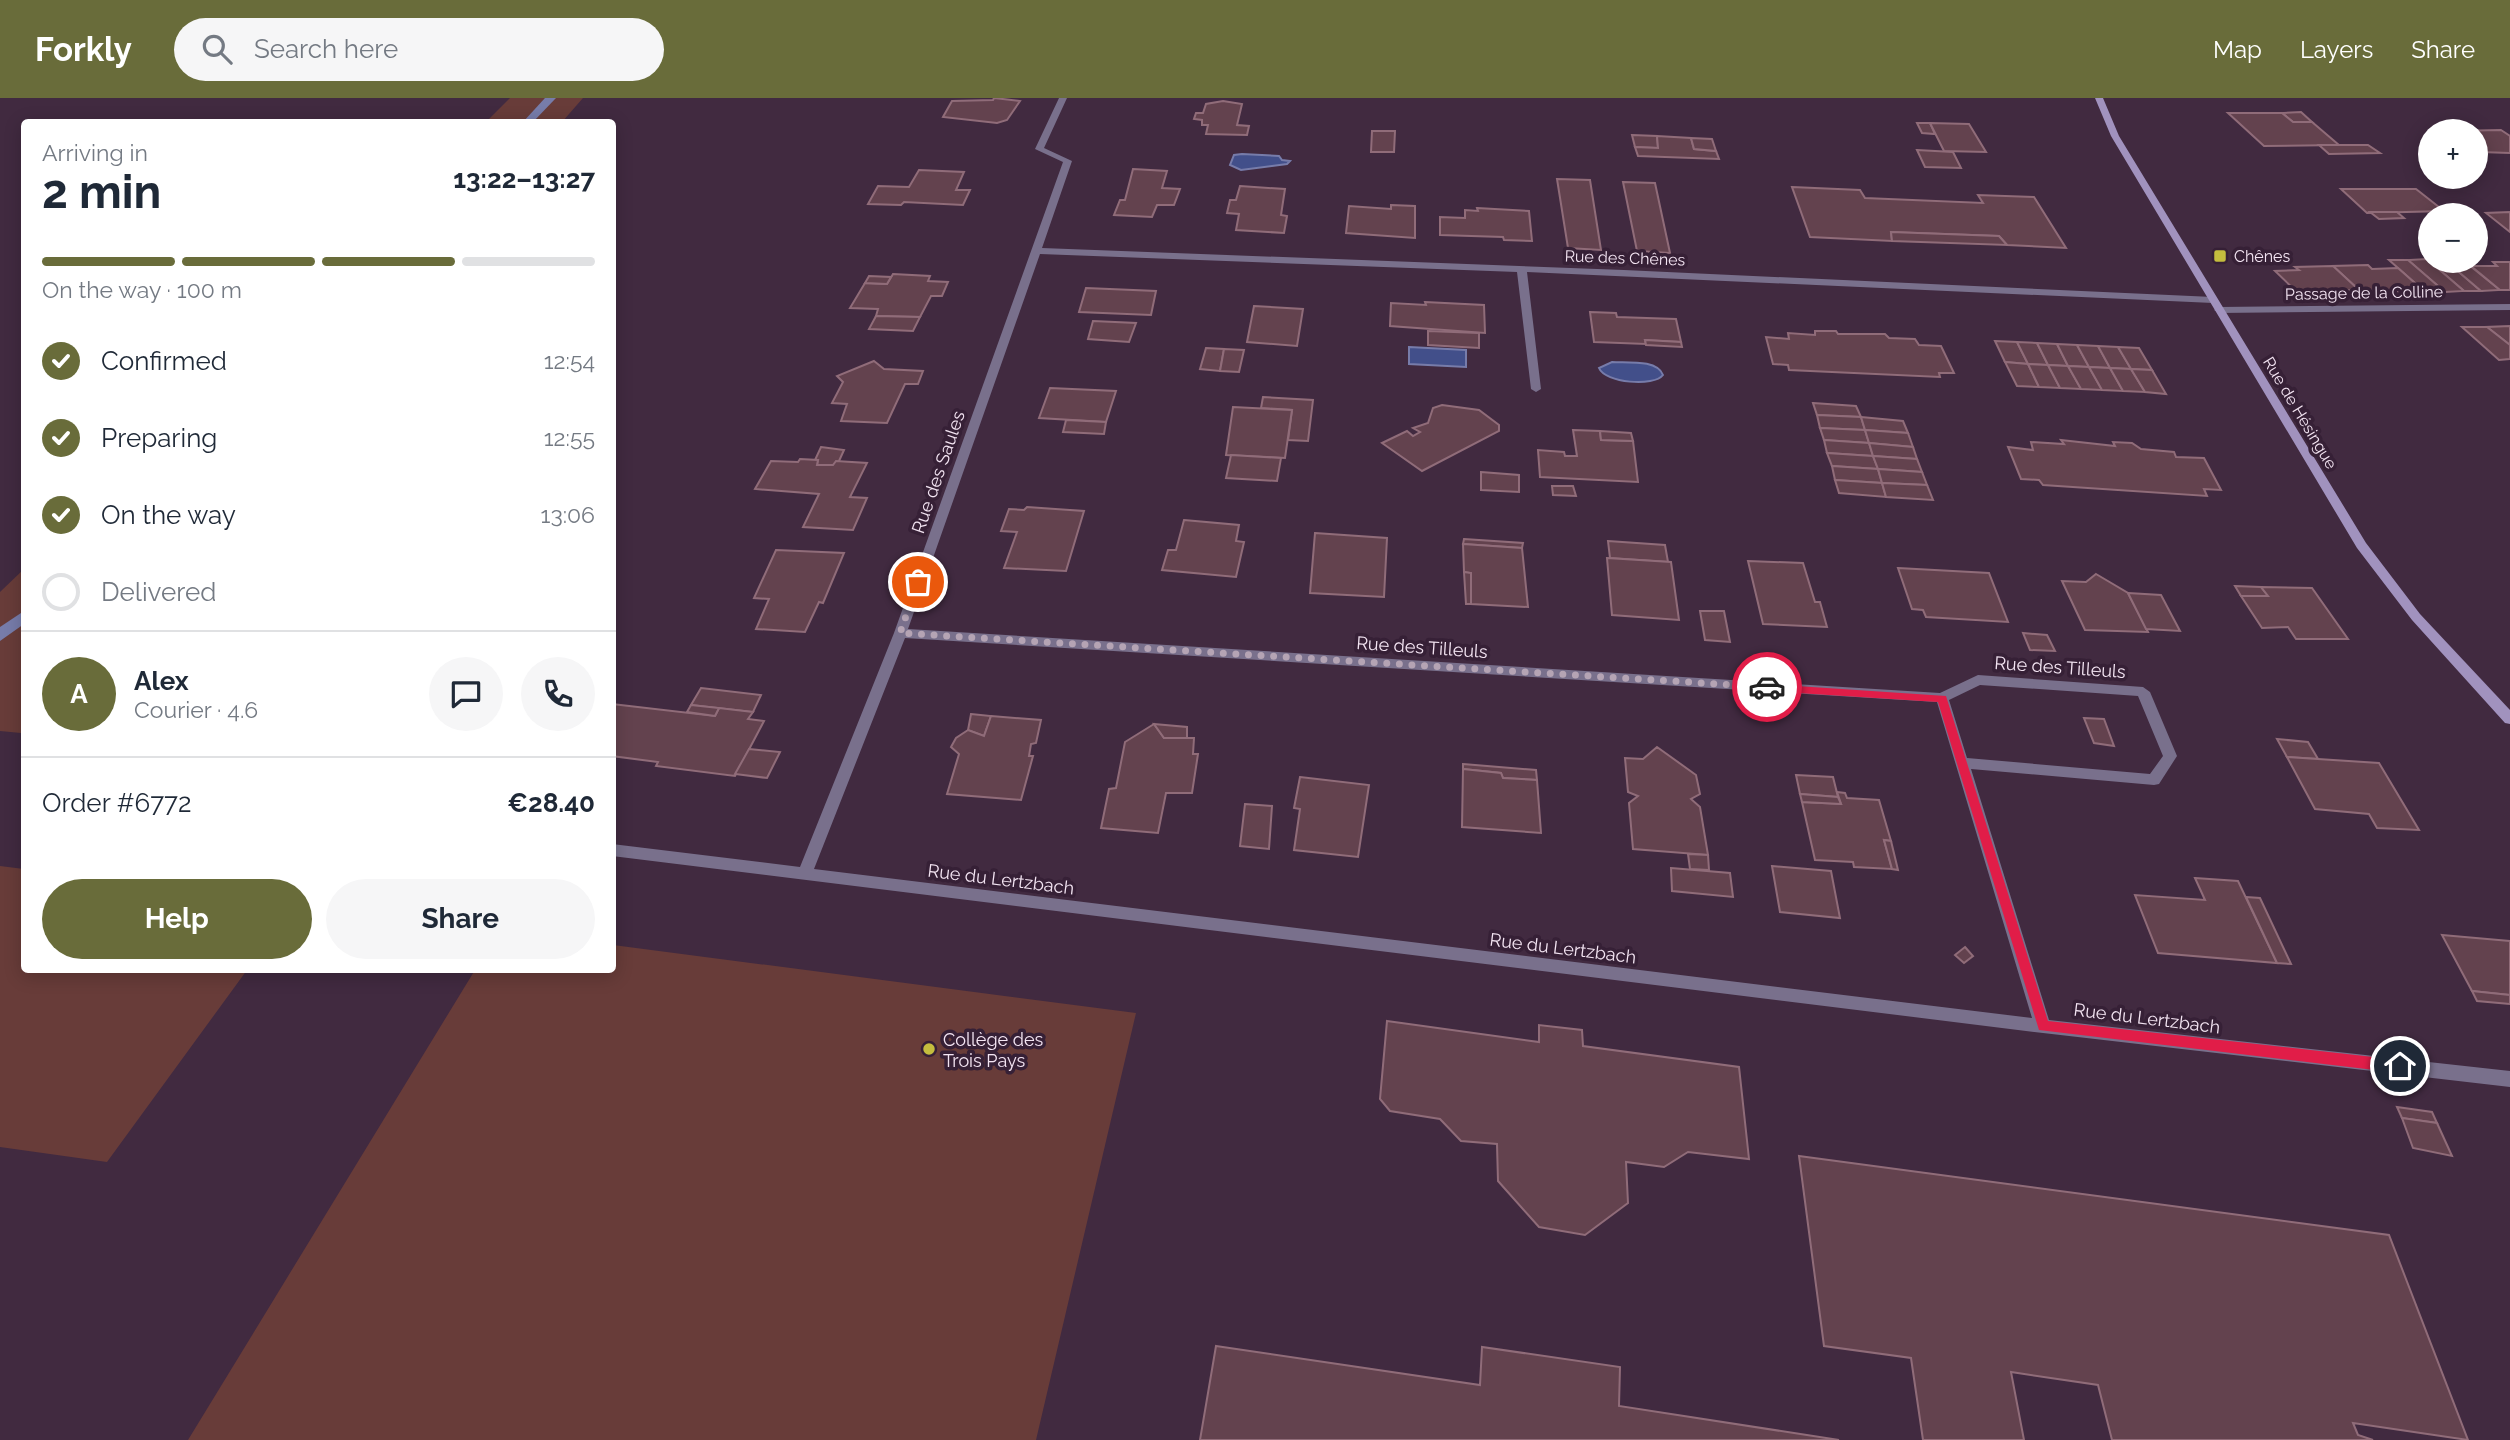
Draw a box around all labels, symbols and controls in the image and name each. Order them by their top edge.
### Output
search box [174,18,664,81]
text: Forkly [35,30,132,69]
icon: search [198,30,236,68]
text: Search here [254,34,398,64]
text: Map [2213,35,2262,64]
text: Layers [2300,35,2373,64]
text: Share [2411,35,2475,64]
map controls [2418,119,2488,273]
button: + [2418,119,2488,189]
text: Arriving in [42,139,148,166]
text: 13:22–13:27 [453,164,595,194]
text: 2 min [42,165,161,219]
button: − [2418,203,2488,273]
street label: Rue des Chênes [1564,246,1686,270]
place label: Chênes [2234,247,2290,266]
marker: Chênes [2212,248,2228,264]
text: On the way · 100 m [42,276,242,303]
street label: Passage de la Colline [2285,282,2443,304]
icon: check [42,342,80,380]
text: Confirmed [101,346,227,376]
text: 12:54 [544,347,595,374]
street label: Rue de Hésingue [2259,354,2341,472]
street label: Rue des Saules [907,408,969,536]
icon: check [42,419,80,457]
text: Preparing [101,423,217,453]
text: 12:55 [544,424,595,451]
icon: check [42,496,80,534]
text: On the way [101,500,236,530]
text: 13:06 [541,501,595,528]
pin [888,552,948,612]
icon: bag [899,563,937,601]
text: Delivered [101,577,216,607]
street label: Rue des Tilleuls [1356,632,1489,662]
courier [1732,652,1802,722]
street label: Rue des Tilleuls [1994,652,2127,682]
button: chat [429,657,503,731]
button: phone [521,657,595,731]
text: Alex [134,666,189,696]
icon: car [1748,668,1786,706]
text: A [70,679,88,709]
text: Courier · 4.6 [134,696,258,723]
text: Order #6772 [42,788,192,818]
text: €28.40 [507,788,595,818]
street label: Rue du Lertzbach [927,860,1075,898]
button: Help [42,879,312,959]
button: Share [326,879,595,959]
street label: Rue du Lertzbach [1489,929,1637,967]
street label: Rue du Lertzbach [2073,999,2221,1037]
place label: Collège des Trois Pays [943,1029,1043,1071]
pin [2370,1036,2430,1096]
marker: Collège des Trois Pays [921,1041,937,1057]
icon: home [2381,1047,2419,1085]

